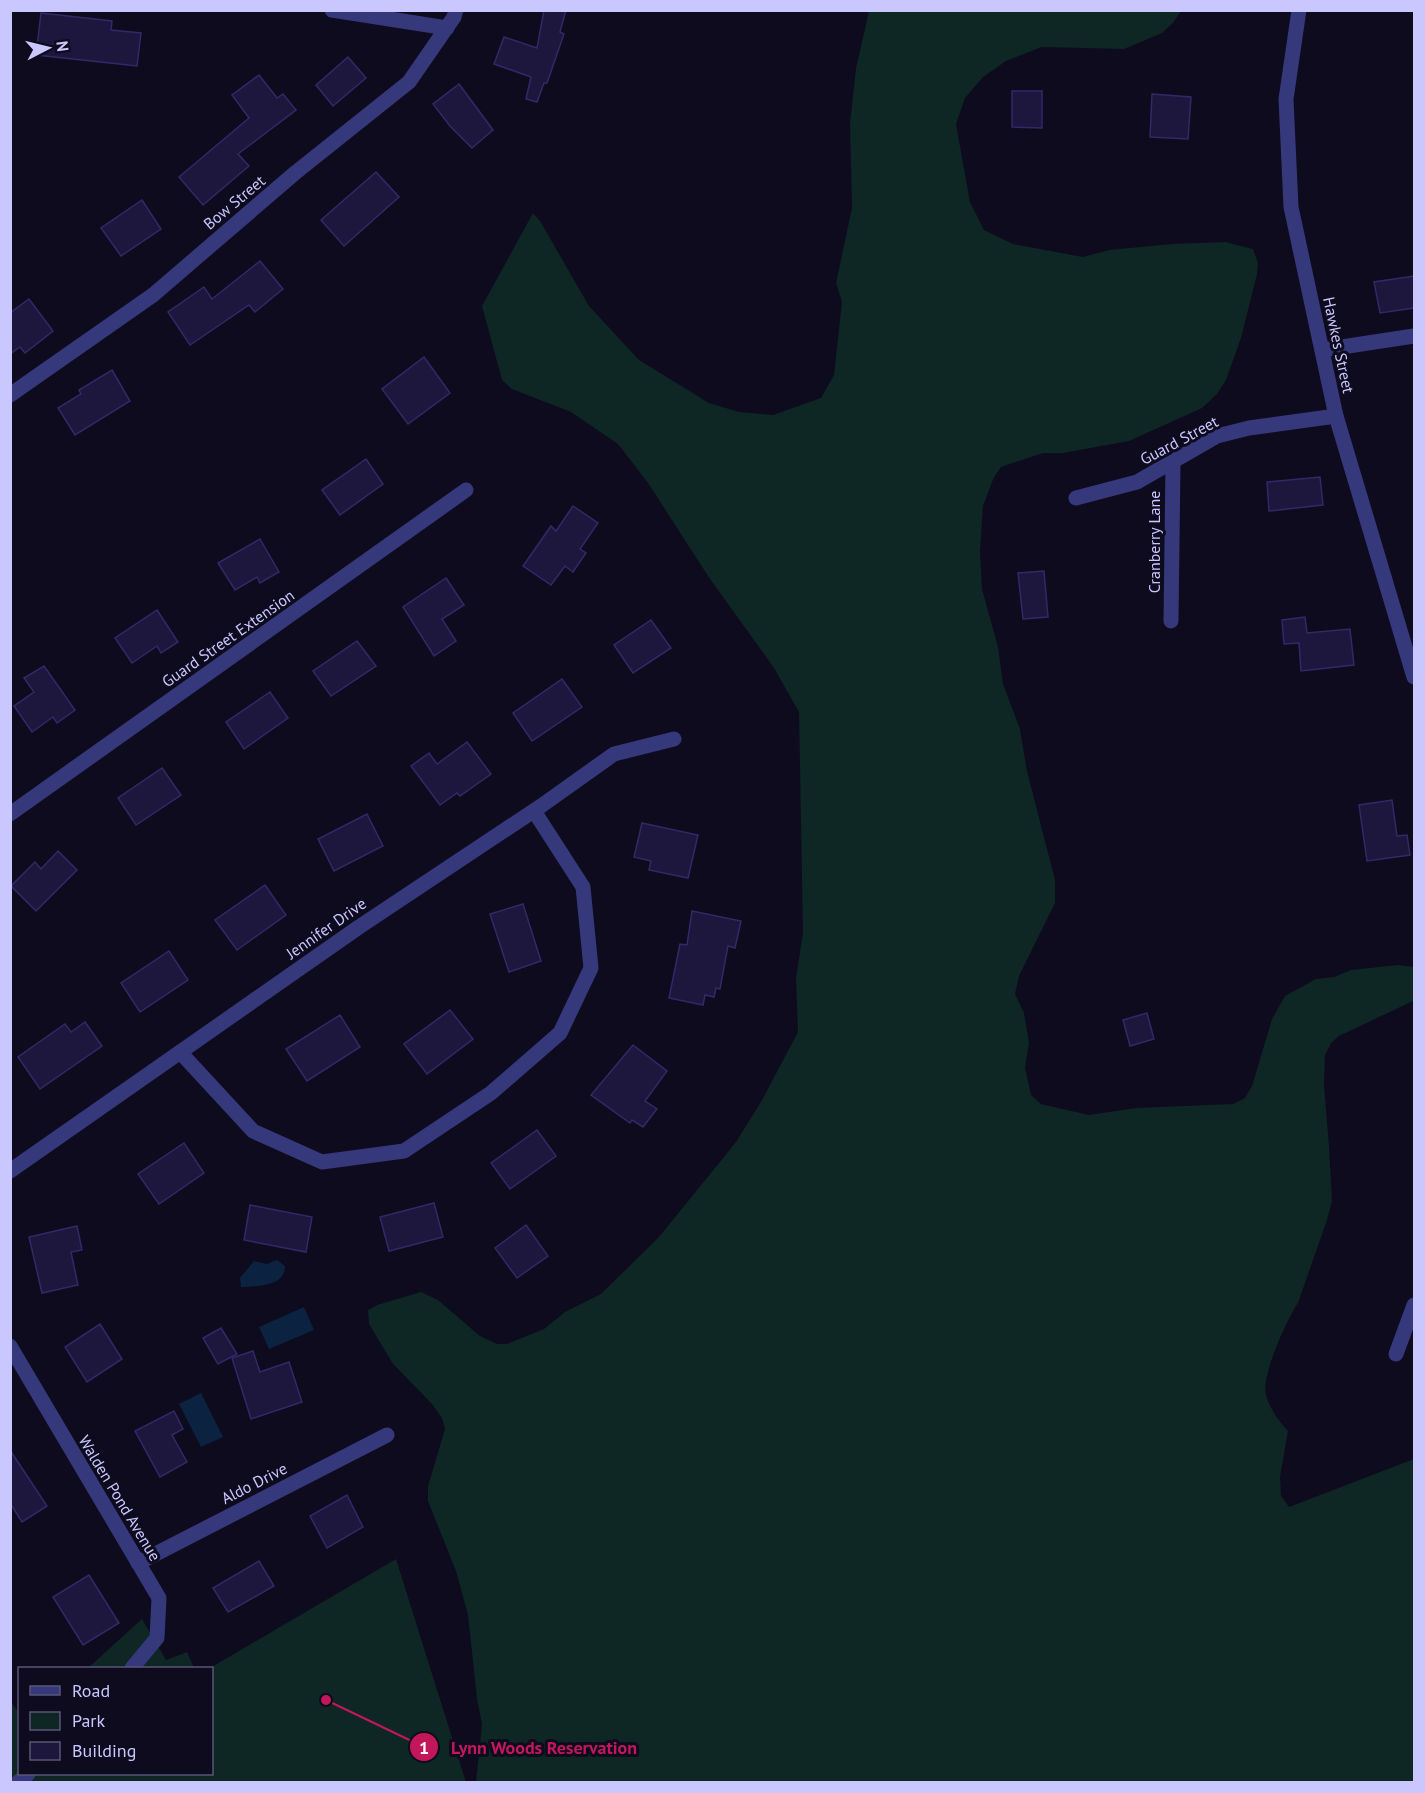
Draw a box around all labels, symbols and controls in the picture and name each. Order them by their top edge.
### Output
north arrow [18,18,78,78]
text: N [52,40,73,53]
street label: Bow Street [199,170,269,234]
street label: Hawkes Street [1319,295,1359,396]
street label: Guard Street [1137,411,1222,469]
street label: Cranberry Lane [1144,491,1164,593]
street label: Guard Street Extension [158,585,298,691]
street label: Jennifer Drive [281,893,370,963]
street label: Walden Pond Avenue [75,1432,165,1564]
street label: Aldo Drive [218,1458,290,1508]
legend [18,1667,213,1775]
text: Road [72,1679,110,1702]
text: Park [72,1709,105,1732]
callout: Lynn Woods Reservation [409,1729,649,1765]
text: 1 [419,1736,429,1759]
text: Lynn Woods Reservation [451,1736,637,1759]
text: Building [72,1739,136,1762]

